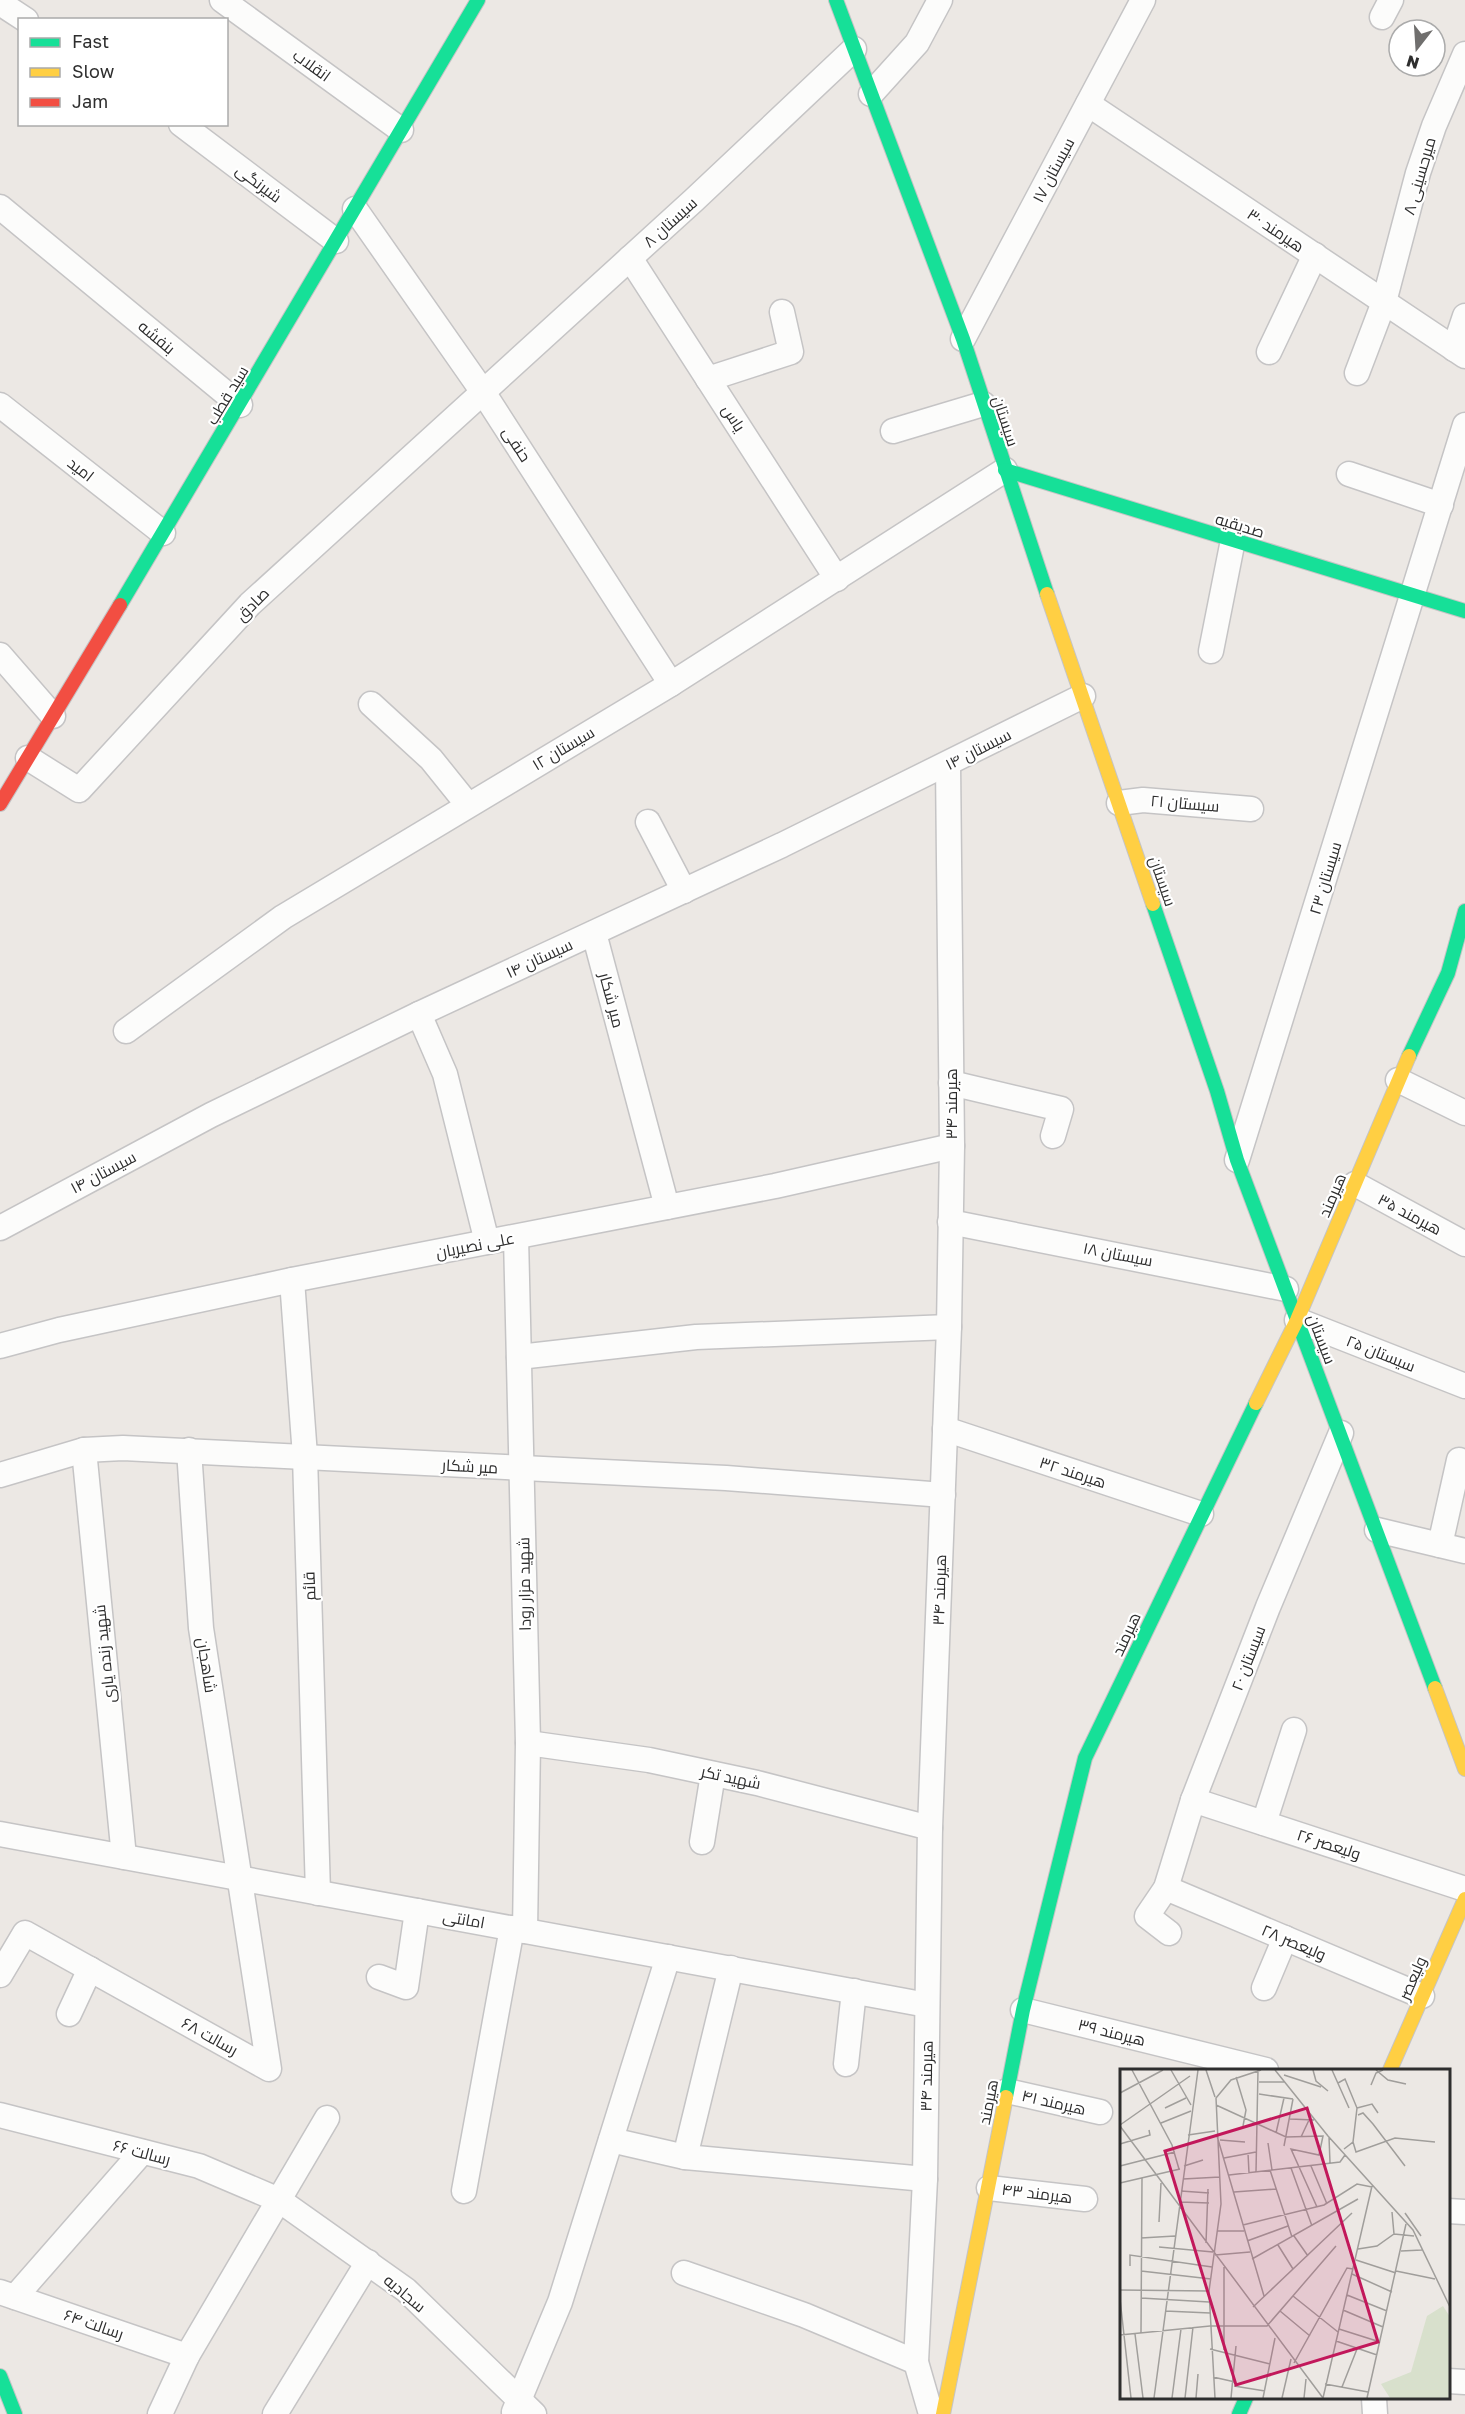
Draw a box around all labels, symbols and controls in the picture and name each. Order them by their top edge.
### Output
legend [18,18,228,126]
north arrow [1387,18,1447,78]
text: Fast [72,30,109,52]
street label: انقلاب [289,45,335,85]
text: N [1404,51,1421,74]
text: Slow [72,60,115,82]
text: Jam [72,90,108,112]
street label: سیستان ۱۷ [1028,134,1079,206]
street label: میرحسینی ۸ [1398,135,1441,217]
street label: شیرنگی [231,159,286,208]
street label: سیستان ۸ [639,193,702,252]
street label: هیرمند ۳۰ [1244,204,1308,256]
street label: بنفشه [134,316,180,358]
street label: سید قطب [202,362,252,428]
street label: سیستان [988,393,1024,449]
street label: یاس [717,401,751,436]
street label: حنفی [497,423,536,466]
street label: امید [64,453,98,485]
street label: صدیقیه [1213,508,1267,542]
street label: صادق [231,583,274,626]
street label: سیستان ۱۲ [528,722,598,775]
street label: سیستان ۱۴ [942,724,1015,775]
street label: سیستان ۲۱ [1150,790,1220,817]
street label: سیستان ۲۳ [1304,839,1346,917]
street label: سیستان [1144,853,1181,909]
street label: سیستان ۱۴ [502,934,576,983]
street label: میر شکار [595,969,629,1030]
street label: هیرمند ۳۴ [941,1068,961,1140]
street label: سیستان ۱۴ [67,1146,140,1198]
street label: هیرمند [1314,1170,1350,1220]
street label: هیرمند ۳۵ [1375,1189,1445,1239]
street label: علی نصیریان [434,1228,516,1263]
street label: سیستان ۱۸ [1081,1237,1155,1272]
street label: سیستان [1302,1311,1341,1367]
street label: سیستان ۲۵ [1343,1330,1419,1377]
street label: هیرمند ۳۲ [1037,1452,1109,1492]
street label: میر شکار [440,1454,499,1477]
street label: شهید مزار رودا [513,1537,536,1631]
street label: هیرمند ۳۴ [928,1554,950,1626]
street label: قائم [298,1571,322,1601]
street label: شهید زنده یاری [89,1604,120,1704]
street label: هیرمند [1107,1609,1145,1659]
street label: سیستان ۲۰ [1226,1623,1270,1694]
street label: شاهجان [192,1636,221,1694]
street label: شهید تکر [698,1761,763,1794]
street label: ولیعصر ۲۶ [1295,1824,1363,1864]
street label: امانتی [441,1905,487,1934]
street label: ولیعصر ۲۸ [1259,1919,1329,1965]
street label: ولیعصر [1393,1953,1430,2004]
street label: رسالت ۶۸ [178,2012,242,2060]
street label: هیرمند ۳۹ [1076,2014,1148,2050]
street label: هیرمند ۳۴ [915,2040,937,2112]
inset map [1120,2069,1450,2399]
street label: هیرمند [974,2078,1002,2126]
street label: هیرمند ۴۱ [1020,2085,1088,2119]
street label: رسالت ۶۶ [111,2135,173,2169]
street label: هیرمند ۴۳ [1000,2179,1074,2207]
street label: سجادیه [380,2270,430,2316]
street label: رسالت ۶۴ [61,2304,127,2344]

